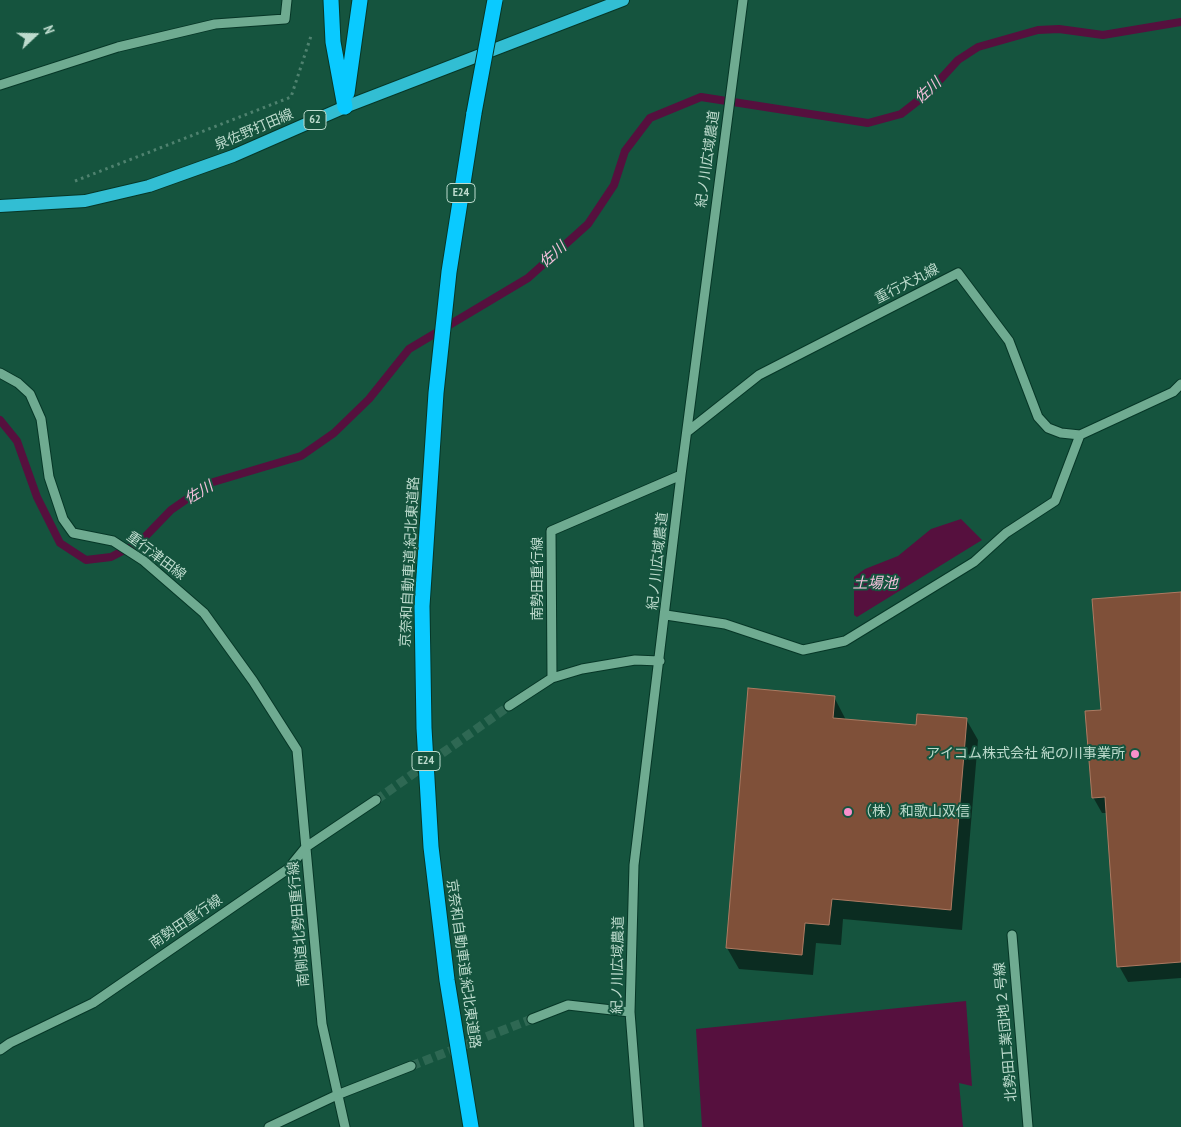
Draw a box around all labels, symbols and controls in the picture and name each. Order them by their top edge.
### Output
north arrow [10,10,60,60]
text: N [39,23,59,36]
water label: 佐川 [911,74,945,108]
street label: 泉佐野打田線 [212,106,296,154]
street label: 紀ノ川広域農道 [693,109,723,209]
road number: 62 [304,110,326,130]
road number: E24 [447,184,475,202]
water label: 佐川 [536,238,570,272]
street label: 重行犬丸線 [872,261,942,307]
street label: 京奈和自動車道;紀北東道路 [397,476,423,648]
water label: 佐川 [182,478,216,508]
street label: 紀ノ川広域農道 [645,511,671,611]
street label: 重行津田線 [123,528,189,584]
street label: 南勢田重行線 [530,537,546,621]
water label: 土場池 [853,575,897,593]
place label: アイコム株式会社 紀の川事業所 [926,746,1125,762]
marker: アイコム株式会社 紀の川事業所 [1129,748,1141,760]
road number: E24 [412,751,440,770]
place label: （株）和歌山双信 [858,804,970,820]
marker: （株）和歌山双信 [842,806,854,818]
street label: 南側道北勢田重行線 [285,861,313,987]
street label: 京奈和自動車道;紀北東道路 [443,878,483,1050]
street label: 南勢田重行線 [146,892,226,952]
street label: 紀ノ川広域農道 [609,916,627,1014]
street label: 北勢田工業団地２号線 [992,962,1020,1102]

